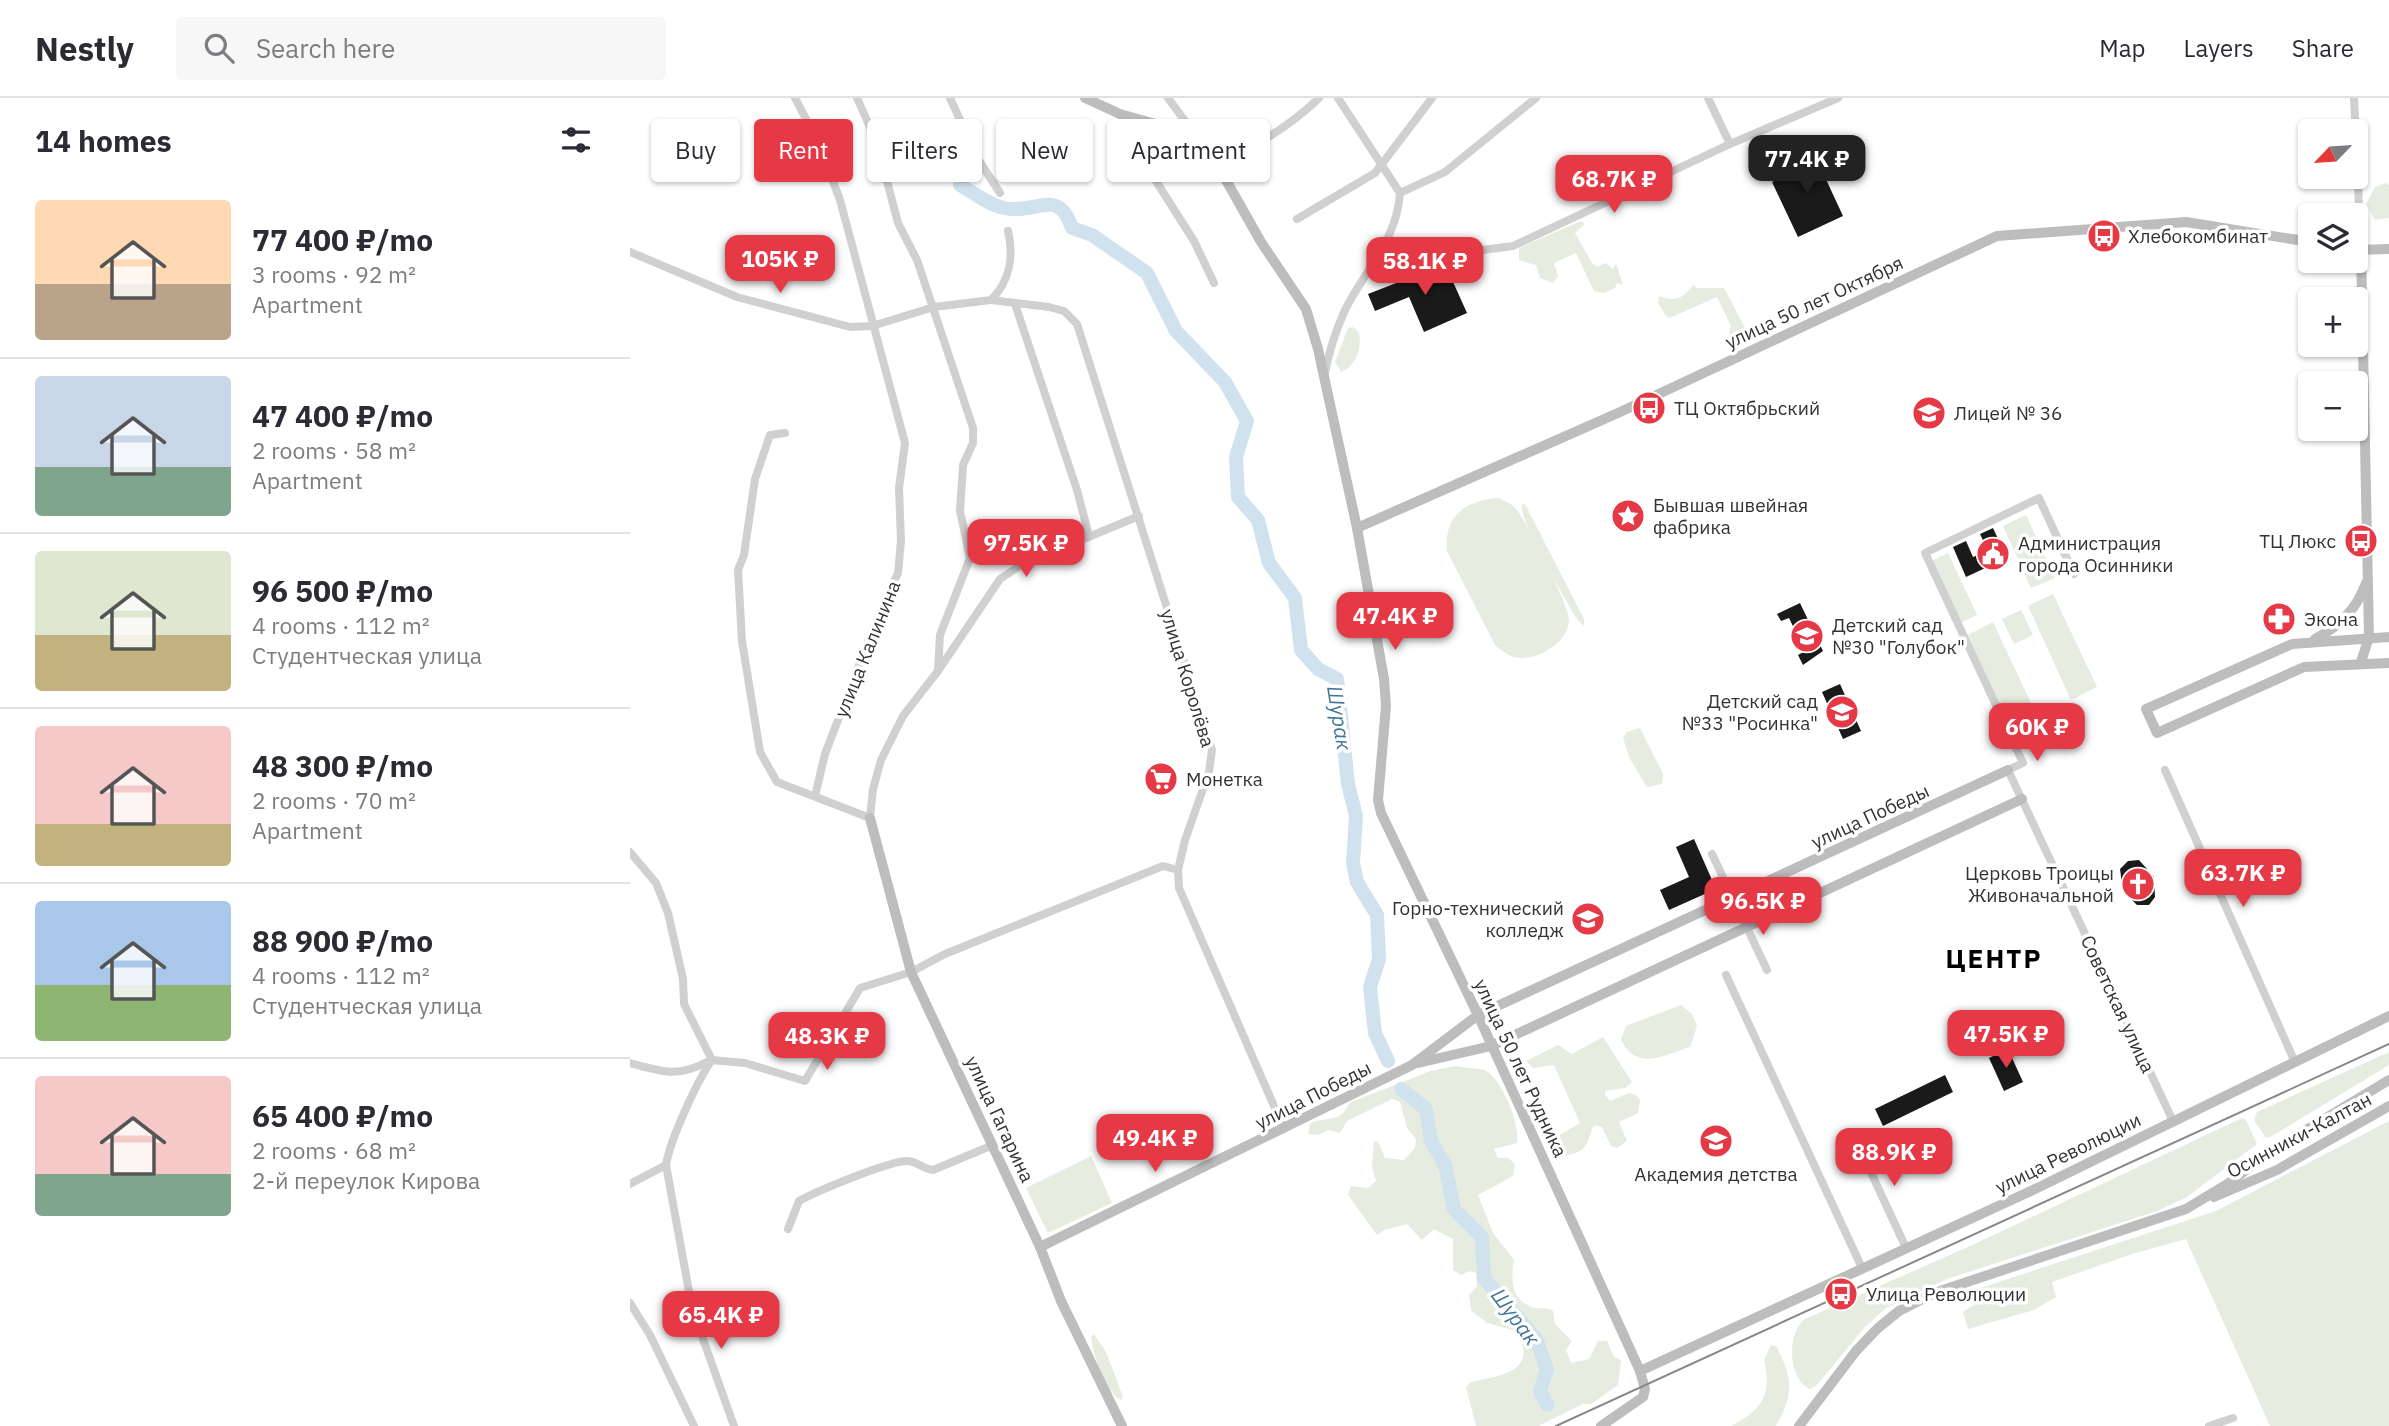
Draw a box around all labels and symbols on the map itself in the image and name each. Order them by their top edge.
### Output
north arrow [2298,119,2368,189]
pin: 77.4K ₽ [1742,136,1872,195]
pin: 68.7K ₽ [1549,156,1679,215]
bus stop icon: Хлебокомбинат [2085,217,2123,255]
place label: Хлебокомбинат [2128,224,2268,248]
pin: 105K ₽ [723,236,837,295]
pin: 58.1K ₽ [1360,238,1490,297]
street label: улица 50 лет Октября [1721,250,1907,354]
bus stop icon: ТЦ Октябрьский [1630,389,1668,427]
school or university icon: Лицей № 36 [1910,394,1948,432]
place label: ТЦ Октябрьский [1674,396,1820,420]
place label: Лицей № 36 [1954,401,2062,425]
place label: Бывшая швейная фабрика [1653,493,1808,539]
place icon: Бывшая швейная фабрика [1609,497,1647,535]
pin: 97.5K ₽ [961,519,1091,579]
bus stop icon: ТЦ Люкс [2342,522,2380,560]
place label: ТЦ Люкс [2259,529,2336,553]
place label: Администрация города Осинники [2018,531,2173,577]
public building icon: Администрация города Осинники [1974,535,2012,573]
street label: улица Калинина [829,577,905,721]
pin: 47.4K ₽ [1330,592,1460,652]
pharmacy icon: Экона [2260,600,2298,638]
street label: улица Королёва [1156,606,1220,750]
place label: Экона [2304,607,2358,631]
place label: Детский сад №30 "Голубок" [1832,613,1965,659]
school or university icon: Детский сад №30 "Голубок" [1788,617,1826,655]
water label: Шурак [1321,684,1359,753]
place label: Детский сад №33 "Росинка" [1681,689,1818,735]
school or university icon: Детский сад №33 "Росинка" [1823,693,1861,731]
pin: 60K ₽ [1988,704,2086,763]
supermarket icon: Монетка [1142,760,1180,798]
place label: Монетка [1186,767,1263,791]
street label: улица Победы [1807,778,1933,854]
pin: 63.7K ₽ [2178,850,2308,909]
place label: Церковь Троицы Живоначальной [1965,861,2114,907]
church icon: Церковь Троицы Живоначальной [2119,865,2157,903]
pin: 96.5K ₽ [1698,878,1828,937]
place label: Горно-технический колледж [1392,896,1564,942]
school or university icon: Горно-технический колледж [1569,900,1607,938]
street label: Советская улица [2076,931,2160,1077]
district label: ЦЕНТР [1946,941,2042,975]
street label: улица 50 лет Рудника [1469,975,1573,1161]
pin: 47.5K ₽ [1941,1010,2071,1070]
pin: 48.3K ₽ [762,1012,892,1072]
street label: улица Гагарина [960,1052,1040,1186]
street label: улица Победы [1251,1055,1375,1135]
street label: Осинники-Калтан [2223,1087,2375,1183]
street label: улица Революции [1991,1107,2145,1199]
pin: 49.4K ₽ [1090,1114,1220,1174]
school or university icon: Академия детства [1697,1122,1735,1160]
pin: 88.9K ₽ [1829,1128,1959,1188]
place label: Академия детства [1634,1162,1798,1186]
bus stop icon: Улица Революции [1822,1275,1860,1313]
water label: Шурак [1485,1282,1547,1351]
place label: Улица Революции [1866,1282,2026,1306]
pin: 65.4K ₽ [656,1292,786,1351]

